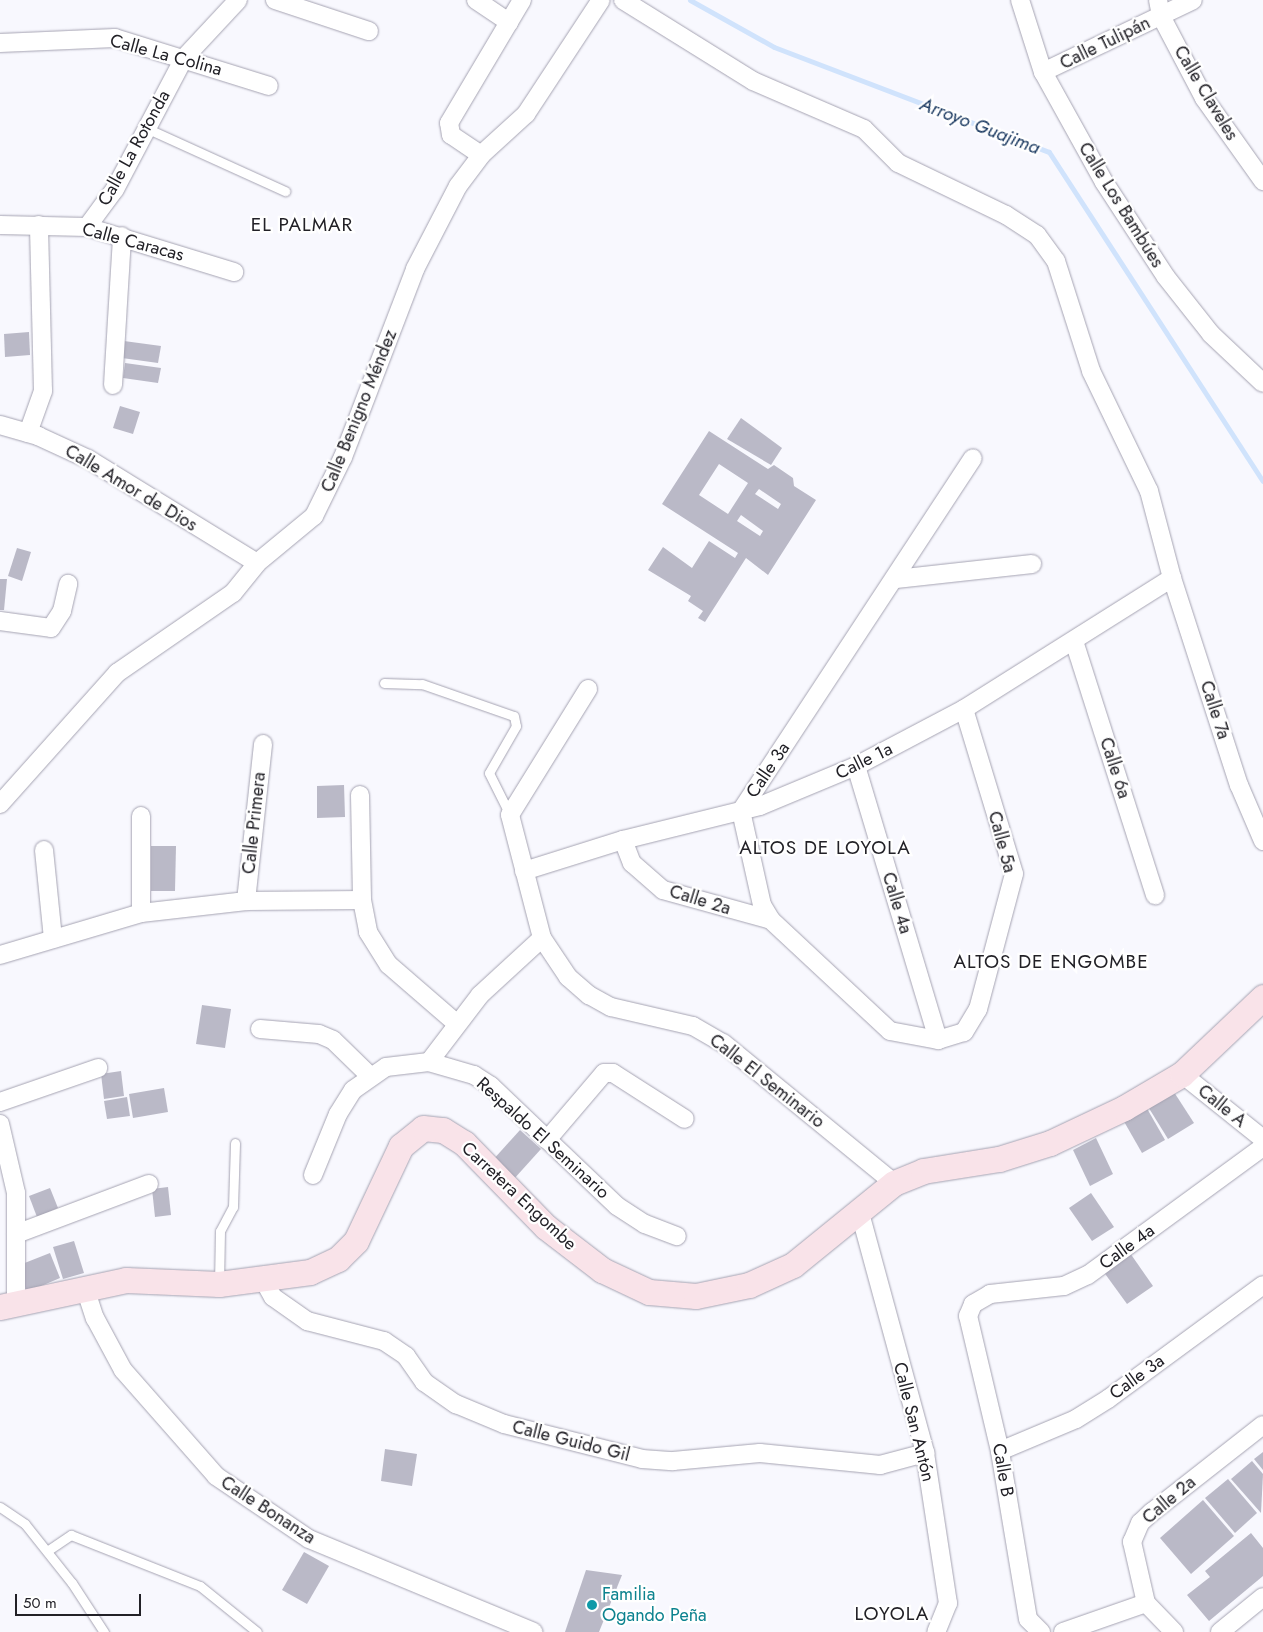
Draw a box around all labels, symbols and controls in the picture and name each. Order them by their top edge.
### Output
street label: Calle Tulipán [1056,12,1154,74]
street label: Calle La Colina [108,30,224,80]
street label: Calle Claveles [1169,42,1243,144]
street label: Calle La Rotonda [93,87,175,209]
water label: Arroyo Guajima [917,93,1043,159]
street label: Calle Los Bambúes [1074,138,1168,272]
district label: EL PALMAR [250,214,354,236]
street label: Calle Caracas [80,218,186,266]
street label: Calle Benigno Méndez [317,327,401,495]
street label: Calle Amor de Dios [61,440,201,536]
street label: Calle 7a [1195,678,1235,742]
street label: Calle 6a [1095,735,1135,801]
street label: Calle 3a [742,738,794,802]
street label: Calle 1a [832,738,896,784]
street label: Calle Primera [238,771,270,875]
street label: Calle 5a [983,809,1021,875]
district label: ALTOS DE LOYOLA [737,837,913,859]
street label: Calle 4a [877,870,917,936]
street label: Calle 2a [667,880,733,920]
district label: ALTOS DE ENGOMBE [951,951,1151,973]
street label: Calle El Seminario [705,1029,829,1133]
street label: Respaldo El Seminario [472,1073,614,1203]
street label: Calle A [1194,1080,1250,1132]
street label: Carretera Engombe [457,1137,581,1255]
street label: Calle 4a [1095,1220,1159,1274]
street label: Calle 3a [1105,1350,1169,1404]
street label: Calle San Antón [889,1360,939,1484]
street label: Calle Guido Gil [510,1416,632,1466]
street label: Calle B [988,1442,1018,1498]
street label: Calle Bonanza [217,1471,319,1549]
street label: Calle 2a [1138,1472,1200,1528]
scale bar [18,1584,144,1616]
place label: Familia Ogando Peña [602,1584,707,1626]
text: 50 m [23,1592,57,1614]
marker: Familia Ogando Peña [586,1599,598,1611]
district label: LOYOLA [854,1603,930,1625]

